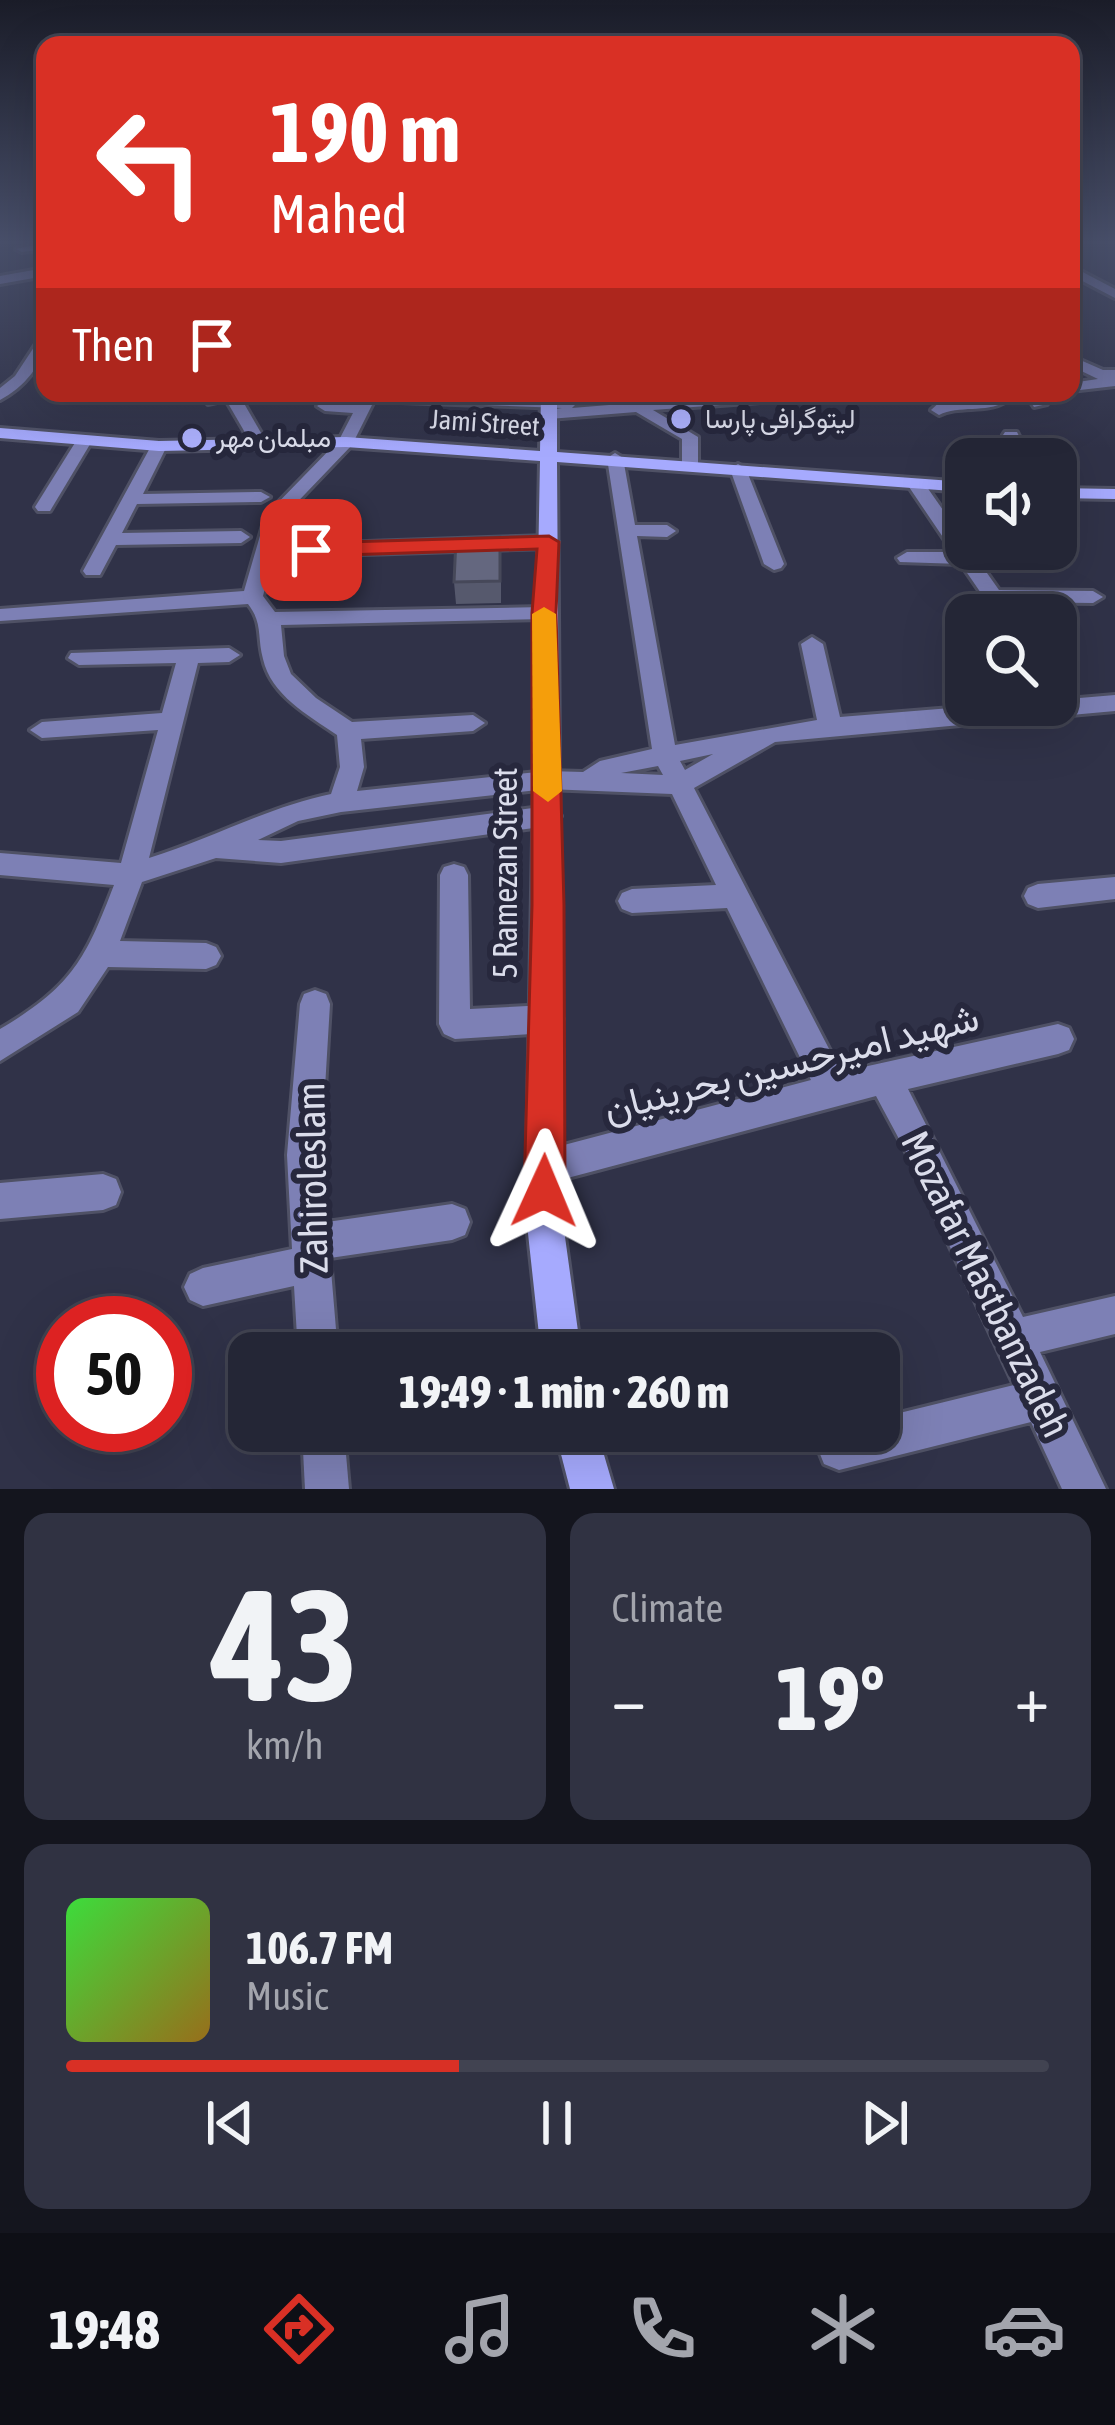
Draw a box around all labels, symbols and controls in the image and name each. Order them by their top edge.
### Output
icon: left [72,84,228,240]
text: 190 m [270,84,460,180]
text: Mahed [270,183,407,244]
icon: arrive [179,312,245,378]
text: Then [72,319,155,371]
street label: Jami Street [429,403,541,442]
place label: لیتوگرافی پارسا [705,403,856,437]
marker: لیتوگرافی پارسا [668,406,694,432]
place label: مبلمان مهر [215,422,331,455]
marker: مبلمان مهر [179,425,205,451]
map controls [945,438,1077,726]
button: sound [945,438,1077,570]
pin [260,499,362,601]
icon: arrive [278,517,344,583]
button: search [945,594,1077,726]
street label: 5 Ramezan Street [486,768,524,978]
street label: شهید امیرحسین بحرینیان [599,994,984,1133]
street label: Zahiroleslam [288,1082,336,1274]
street label: Mozafar Mastbanzadeh [893,1124,1079,1444]
position arrow [481,1128,607,1254]
speed limit sign: 50 [36,1296,192,1452]
text: 19:49 · 1 min · 260 m [399,1366,729,1418]
text: 43 [211,1555,358,1734]
text: Climate [612,1586,723,1630]
text: 19° [776,1646,885,1749]
text: − [612,1660,646,1736]
text: + [1015,1660,1049,1736]
text: km/h [246,1723,323,1767]
text: 106.7 FM [246,1922,393,1974]
text: Music [246,1974,328,2018]
icon: previous [197,2090,263,2156]
icon: pause [524,2090,590,2156]
icon: next [852,2090,918,2156]
icon: directions [257,2287,341,2371]
icon: music [438,2287,522,2371]
icon: phone [620,2287,704,2371]
icon: climate [801,2287,885,2371]
icon: car [982,2287,1066,2371]
text: 19:48 [49,2299,160,2360]

